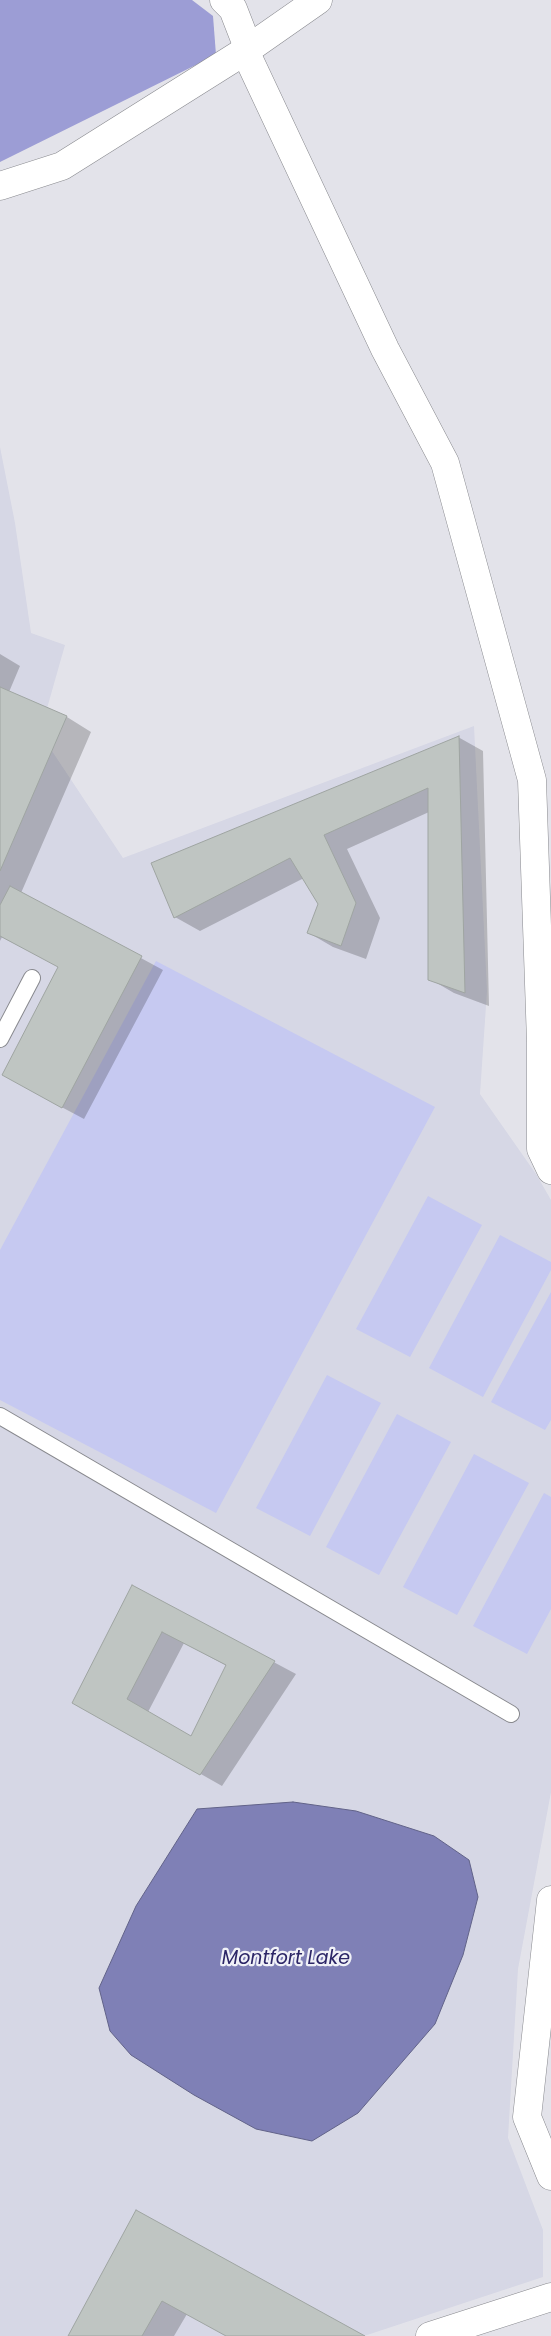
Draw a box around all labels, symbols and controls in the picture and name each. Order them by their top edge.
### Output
water label: Montfort Lake [222,1948,350,1970]

